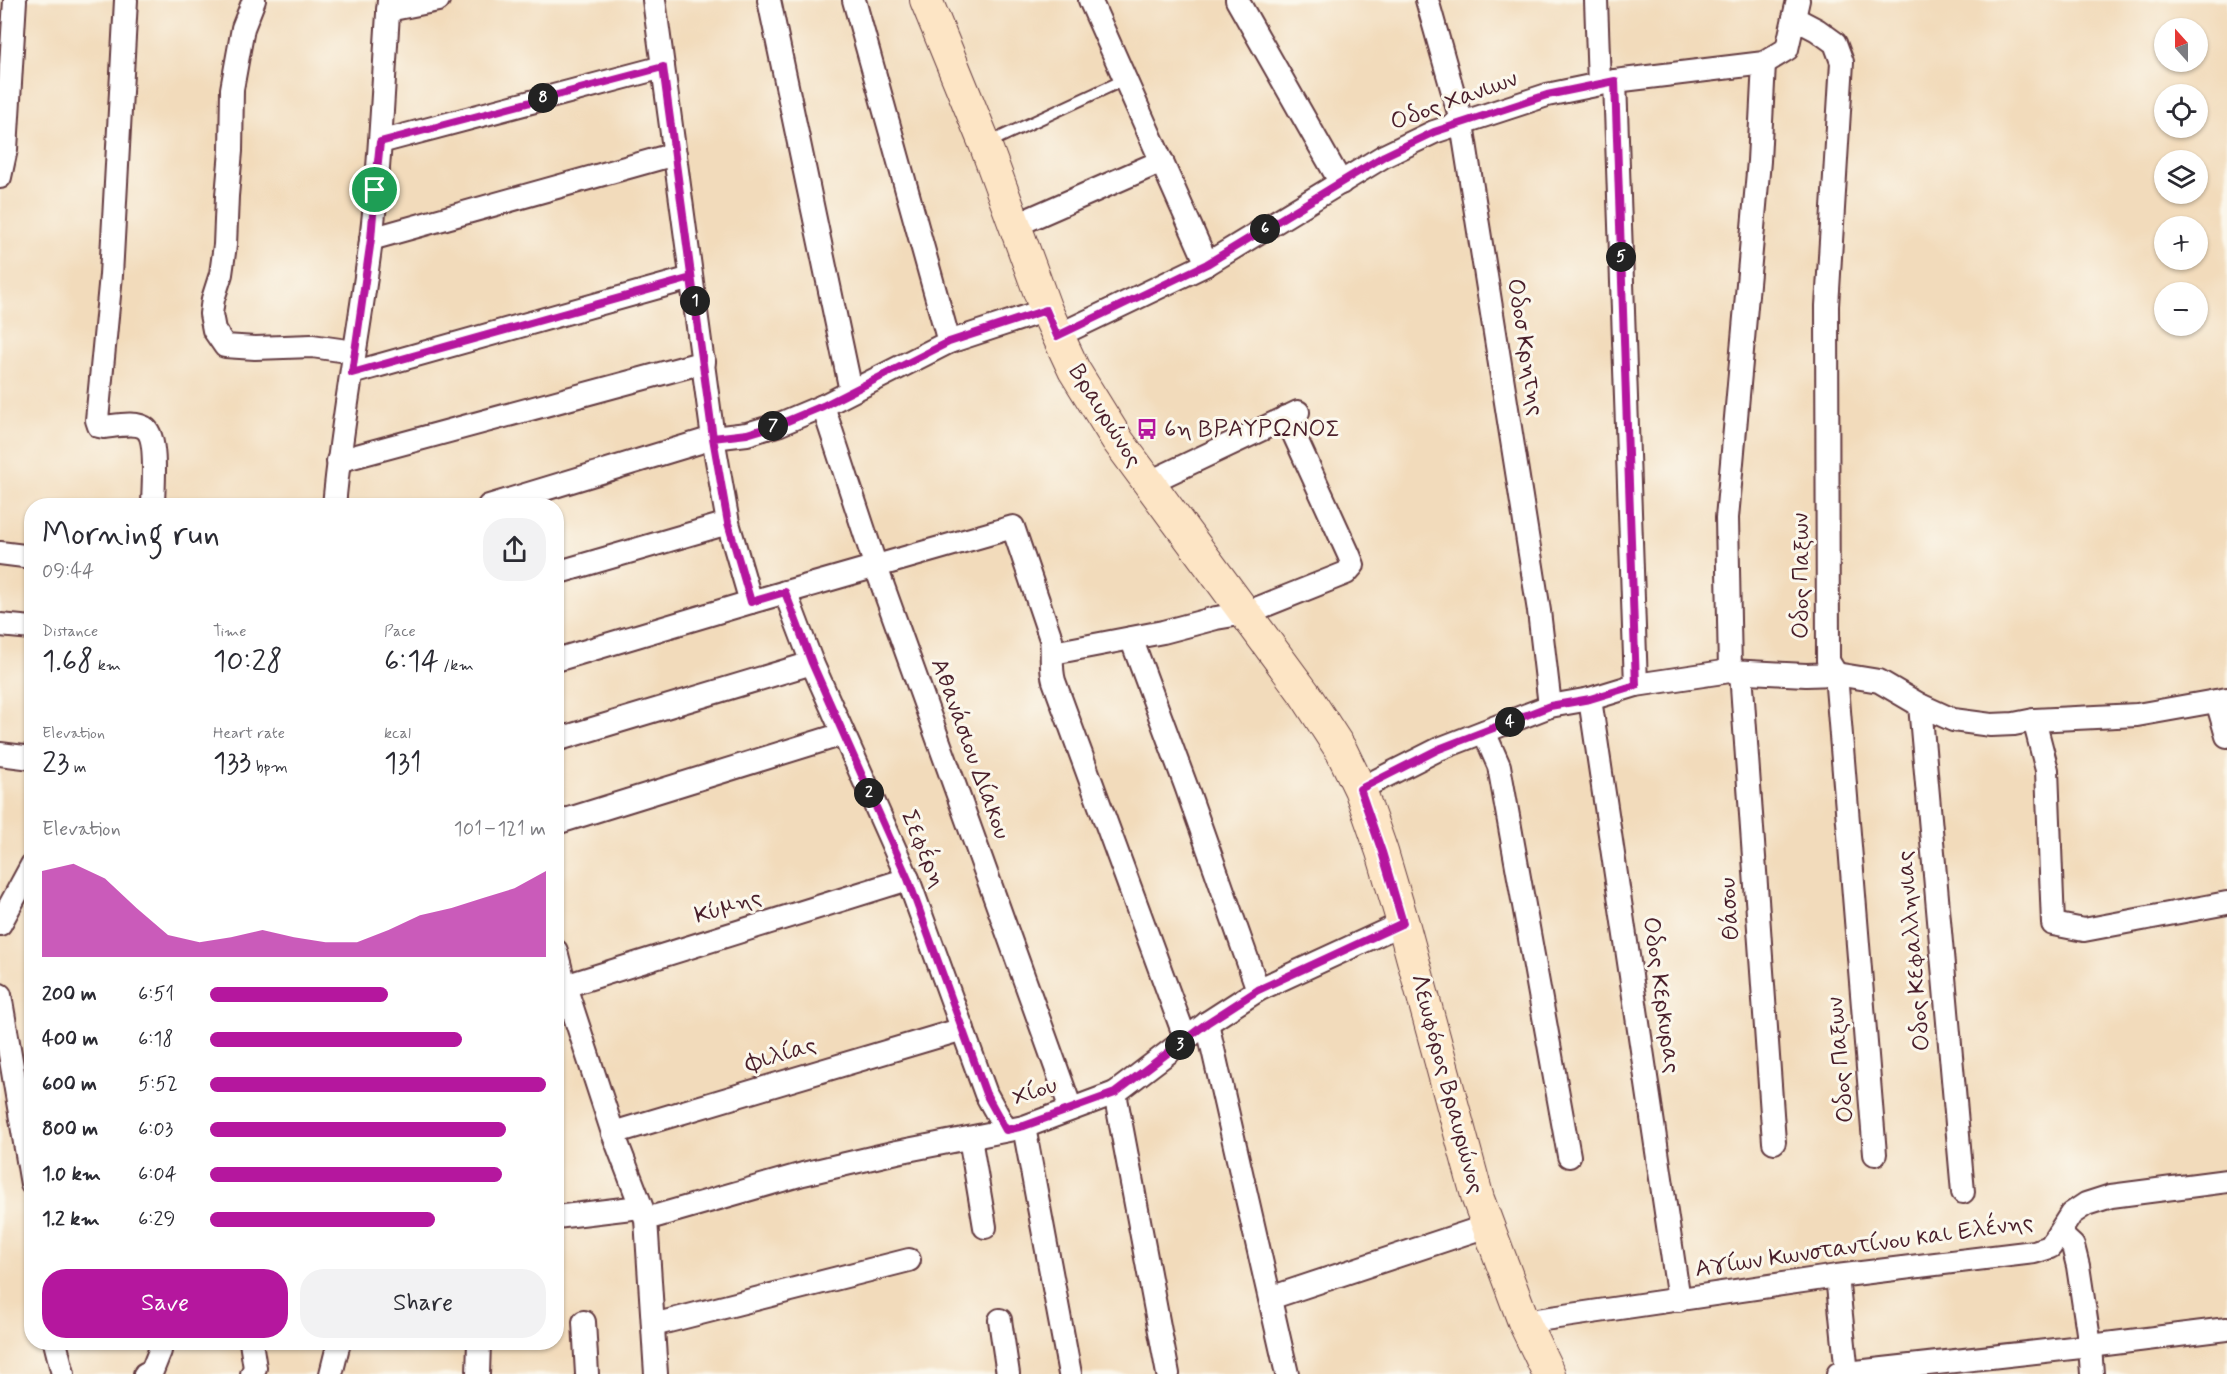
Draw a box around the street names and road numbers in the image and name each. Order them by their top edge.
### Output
street label: Οδος Χανιων [1386,64,1522,138]
street label: Οδοσ Κρητης [1499,276,1551,418]
street label: Βραυρώνος [1061,359,1149,473]
street label: Οδος Παξων [1786,513,1817,639]
street label: Αθανάσιου Δίακου [923,654,1017,844]
street label: Σεφέρη [893,805,954,892]
street label: Οδος Κεφαλληνιας [1890,849,1938,1053]
street label: Θάσου [1712,876,1748,942]
street label: Κύμης [691,882,765,932]
street label: Οδος Κερκυρας [1635,915,1687,1075]
street label: Λεωφόρος Βραυρώνος [1403,970,1491,1198]
street label: Οδος Παξων [1820,996,1862,1124]
street label: Φιλίας [741,1030,820,1081]
street label: Χίου [1008,1070,1062,1114]
street label: Αγίων Κωνσταντίνου και Ελένης [1693,1206,2035,1285]

